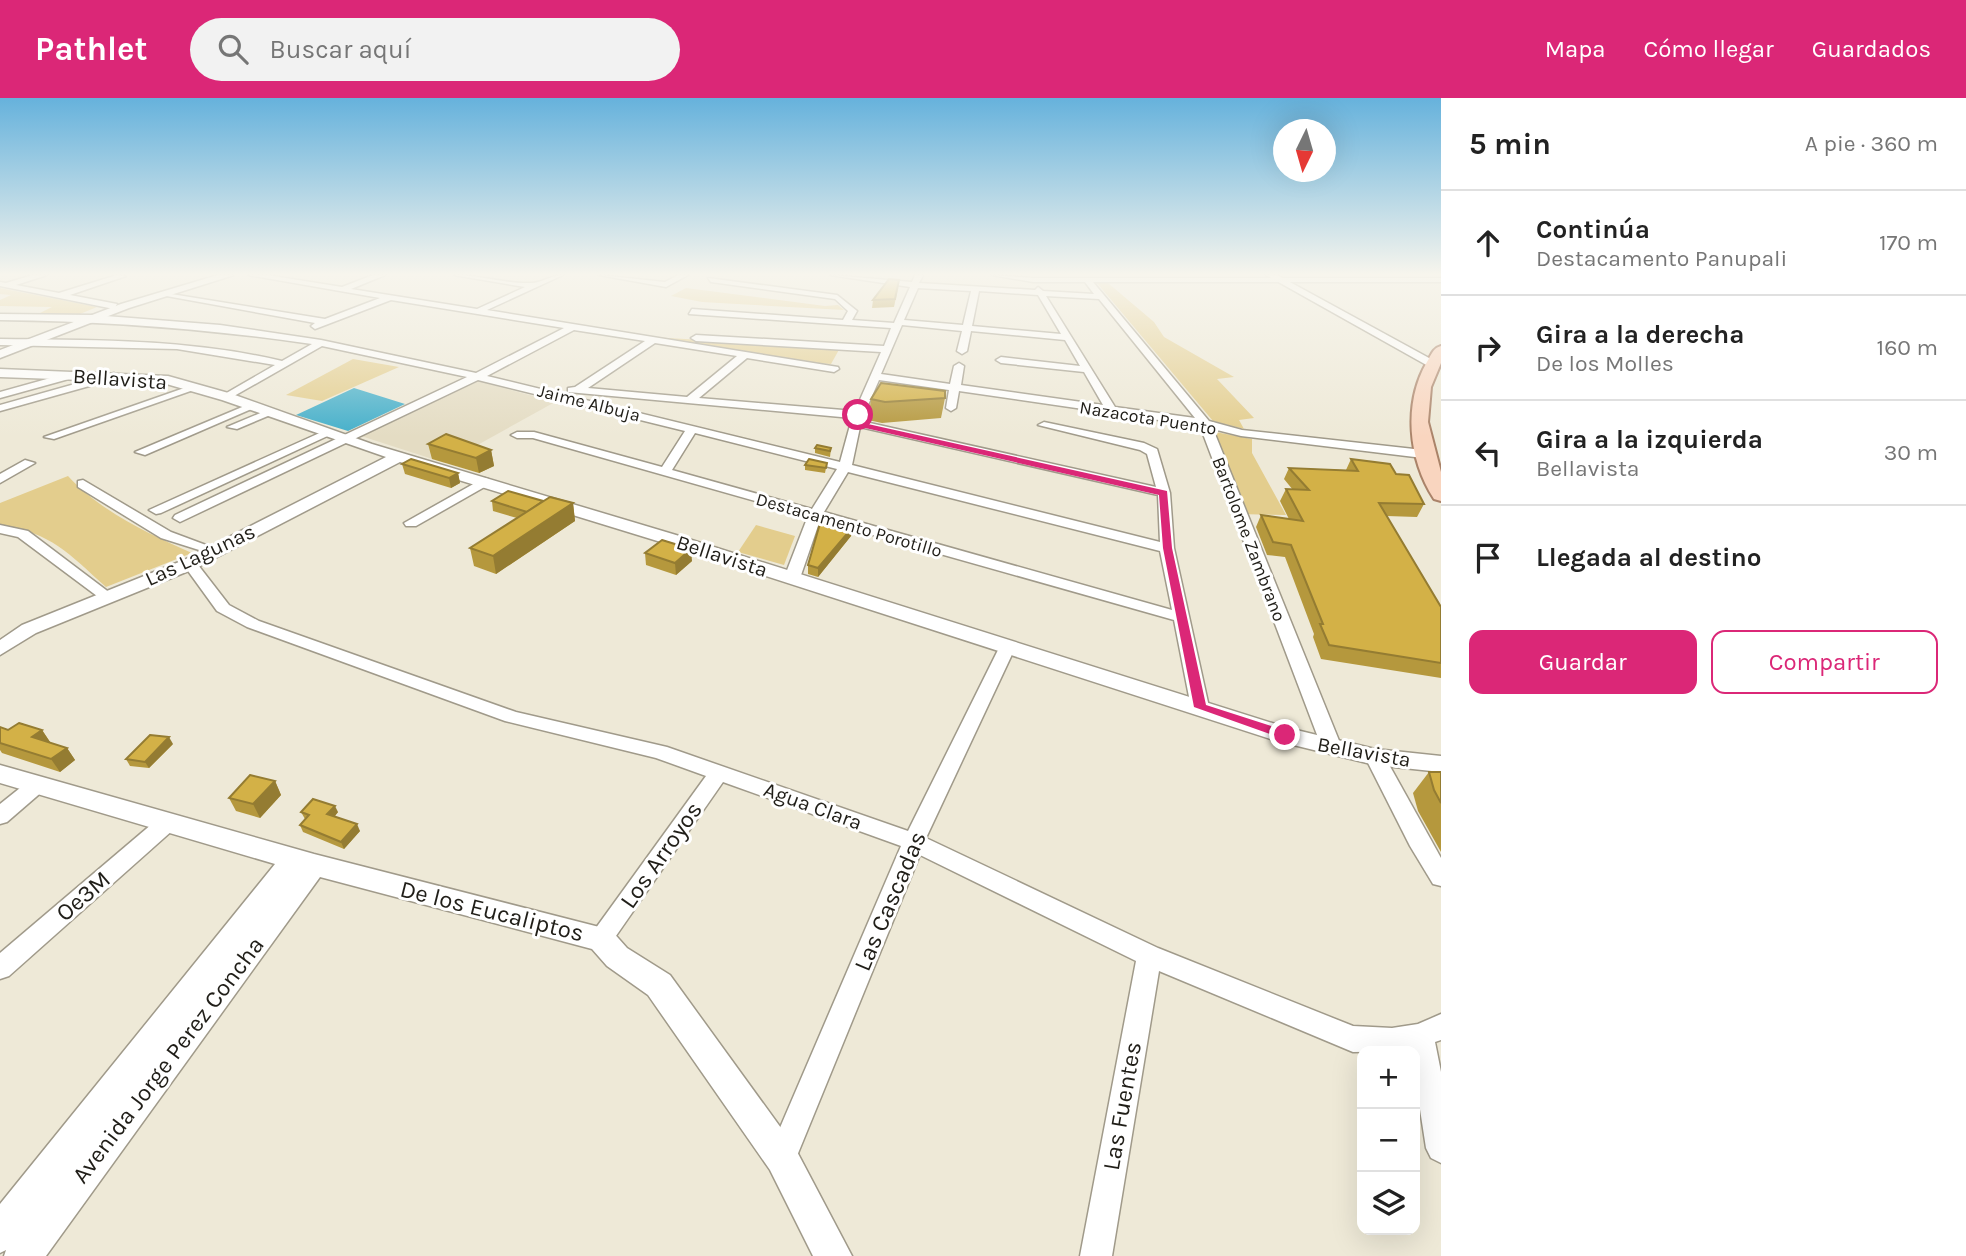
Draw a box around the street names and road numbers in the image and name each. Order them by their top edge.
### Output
street label: Bellavista [72,364,168,394]
street label: Jaime Albuja [535,380,643,426]
street label: Nazacota Puento [1078,396,1218,440]
street label: Bartolome Zambrano [1207,454,1291,624]
street label: Destacamento Porotillo [753,488,945,562]
street label: Las Lagunas [141,519,259,591]
street label: Bellavista [673,530,771,582]
street label: Bellavista [1315,732,1413,772]
street label: Agua Clara [761,777,865,835]
street label: Los Arroyos [614,796,708,914]
street label: Las Cascadas [848,827,932,975]
street label: Oe3M [50,865,116,927]
street label: De los Eucaliptos [397,875,587,947]
street label: Avenida Jorge Perez Concha [66,931,270,1189]
street label: Las Fuentes [1097,1040,1147,1172]

